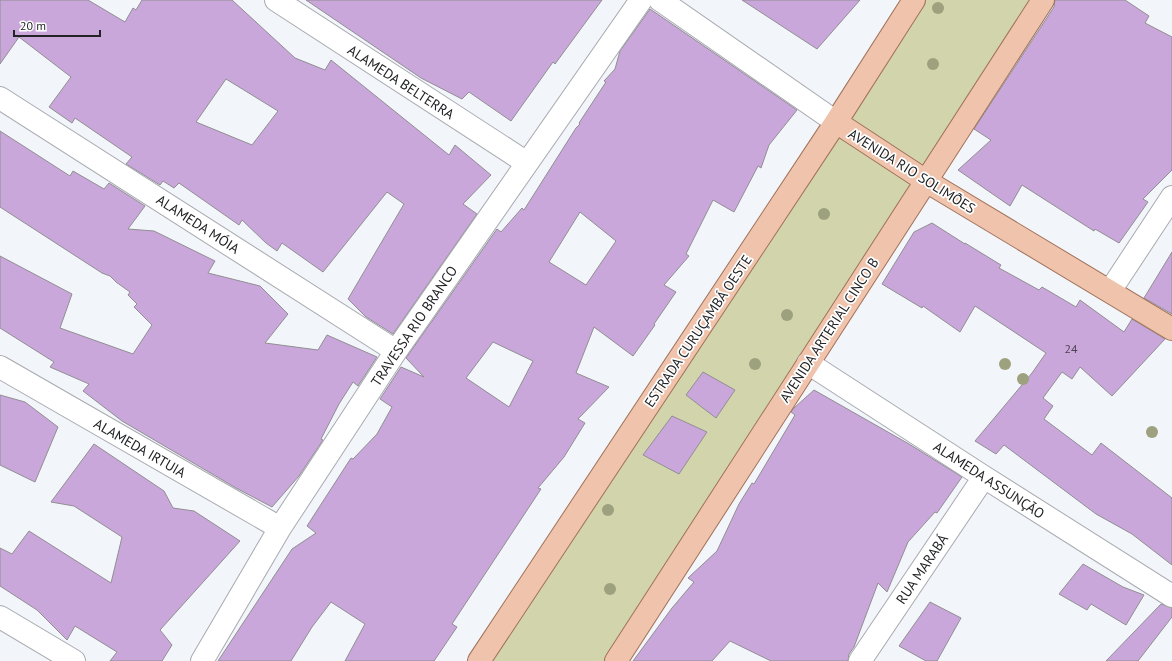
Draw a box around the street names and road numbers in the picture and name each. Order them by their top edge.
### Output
street label: ALAMEDA BELTERRA [344,41,458,124]
street label: AVENIDA RIO SOLIMÕES [845,125,979,217]
street label: ALAMEDA MÓIA [153,190,244,258]
street label: ESTRADA CURUÇAMBÁ OESTE [640,251,756,411]
street label: AVENIDA ARTERIAL CINCO B [775,254,883,406]
street label: TRAVESSA RIO BRANCO [367,262,461,390]
street label: ALAMEDA IRTUIA [91,414,190,482]
street label: ALAMEDA ASSUNÇÃO [930,437,1048,523]
street label: RUA MARABÁ [892,530,952,607]

